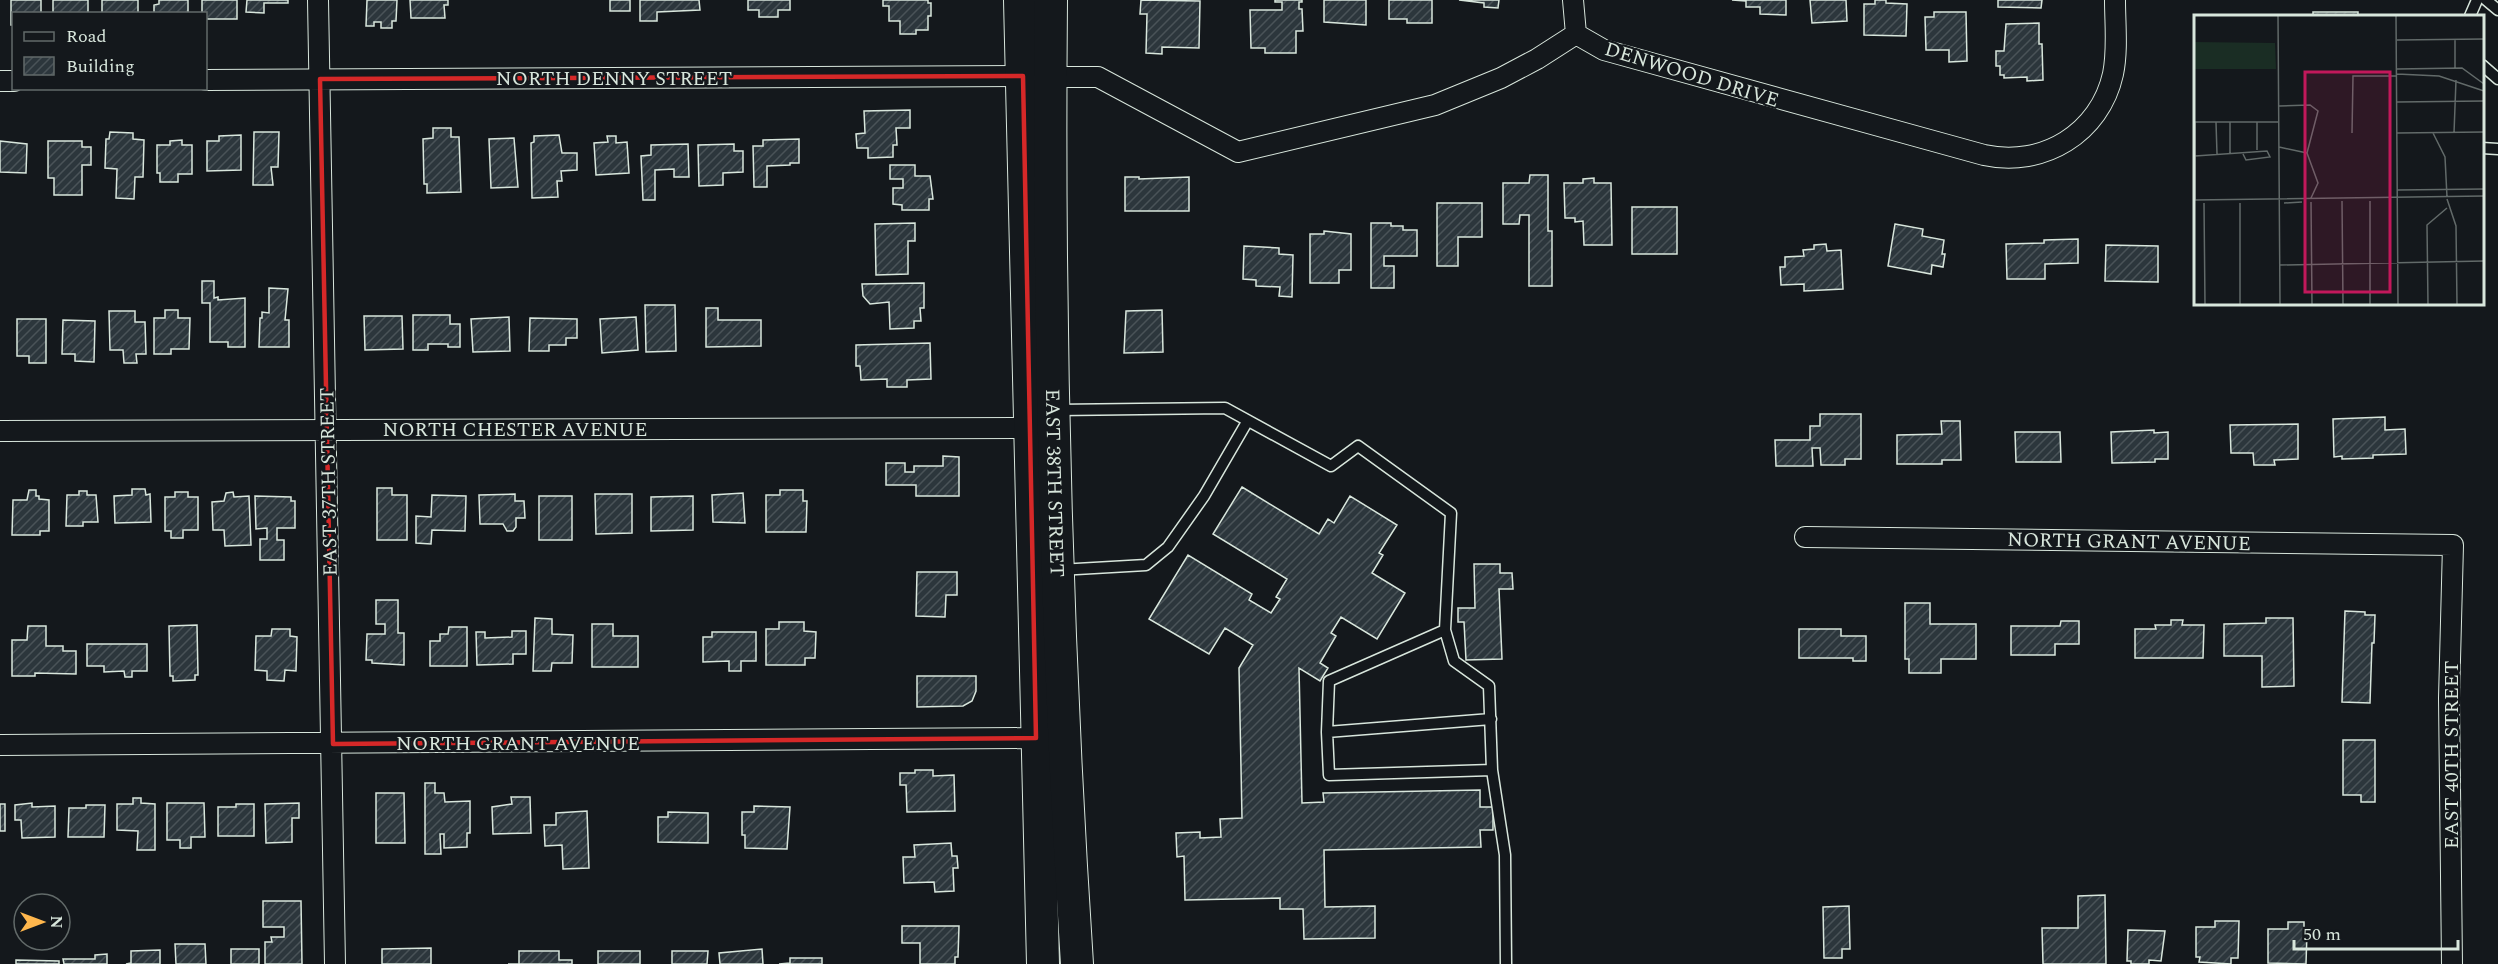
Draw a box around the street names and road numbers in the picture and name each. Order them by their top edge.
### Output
street label: DENWOOD DRIVE [1601,34,1783,116]
street label: NORTH DENNY STREET [496,64,732,94]
street label: EAST 37TH STREET [312,387,346,577]
street label: EAST 38TH STREET [1037,388,1072,578]
street label: NORTH CHESTER AVENUE [383,415,647,445]
street label: NORTH GRANT AVENUE [2007,525,2251,559]
street label: EAST 40TH STREET [2437,661,2467,849]
street label: NORTH GRANT AVENUE [396,729,640,759]

